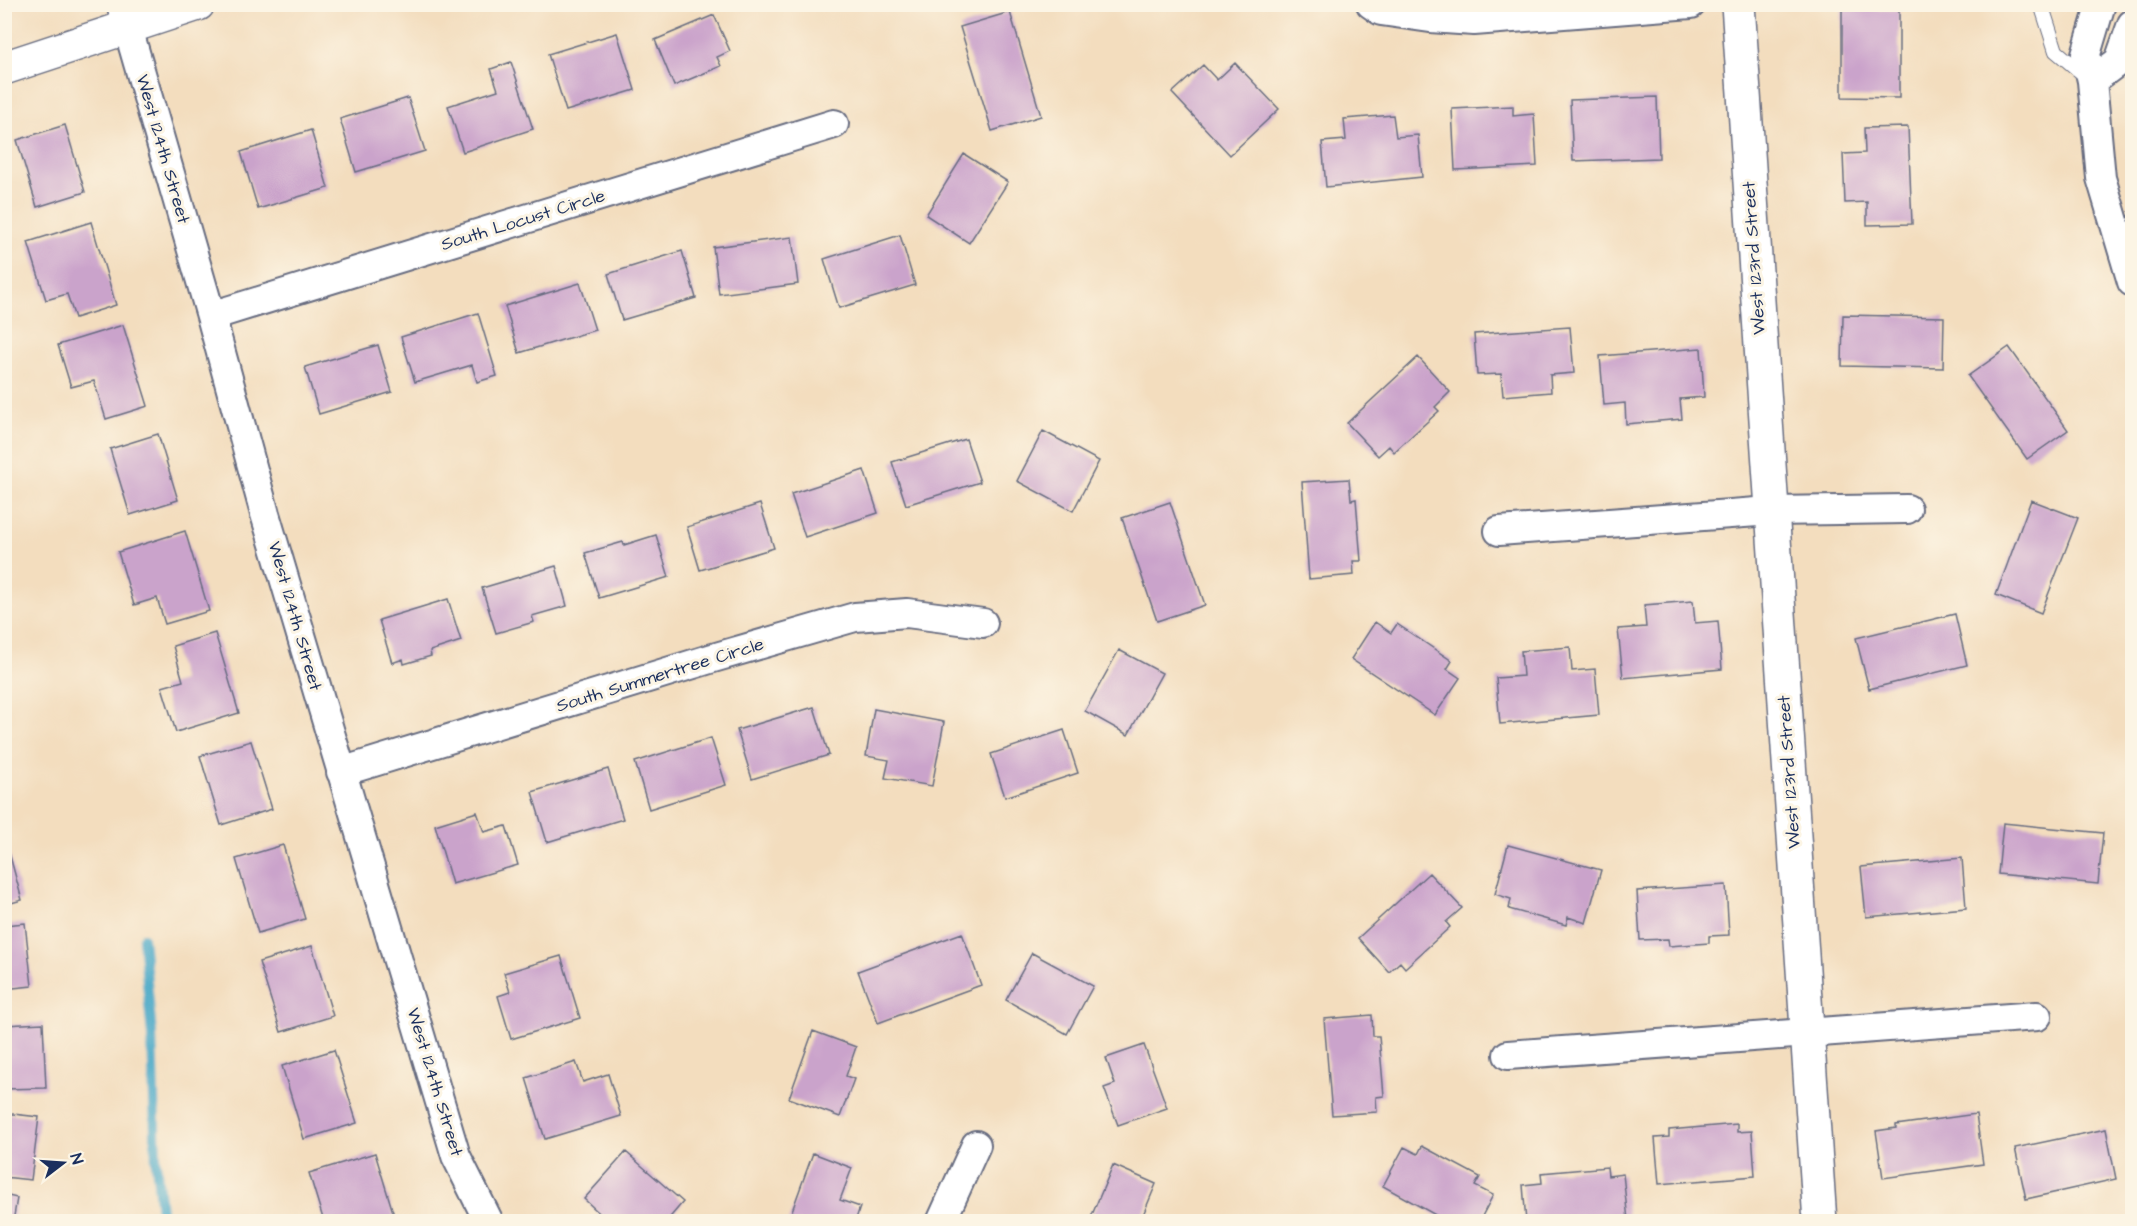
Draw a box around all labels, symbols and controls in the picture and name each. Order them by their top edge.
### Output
street label: West 124th Street [130,72,196,227]
street label: West 123rd Street [1736,180,1772,336]
street label: South Locust Circle [438,183,608,257]
street label: West 124th Street [262,539,328,694]
street label: South Summertree Circle [553,631,767,719]
street label: West 123rd Street [1771,694,1807,850]
street label: West 124th Street [401,1005,470,1160]
north arrow [33,1133,93,1193]
text: N [64,1151,88,1167]

